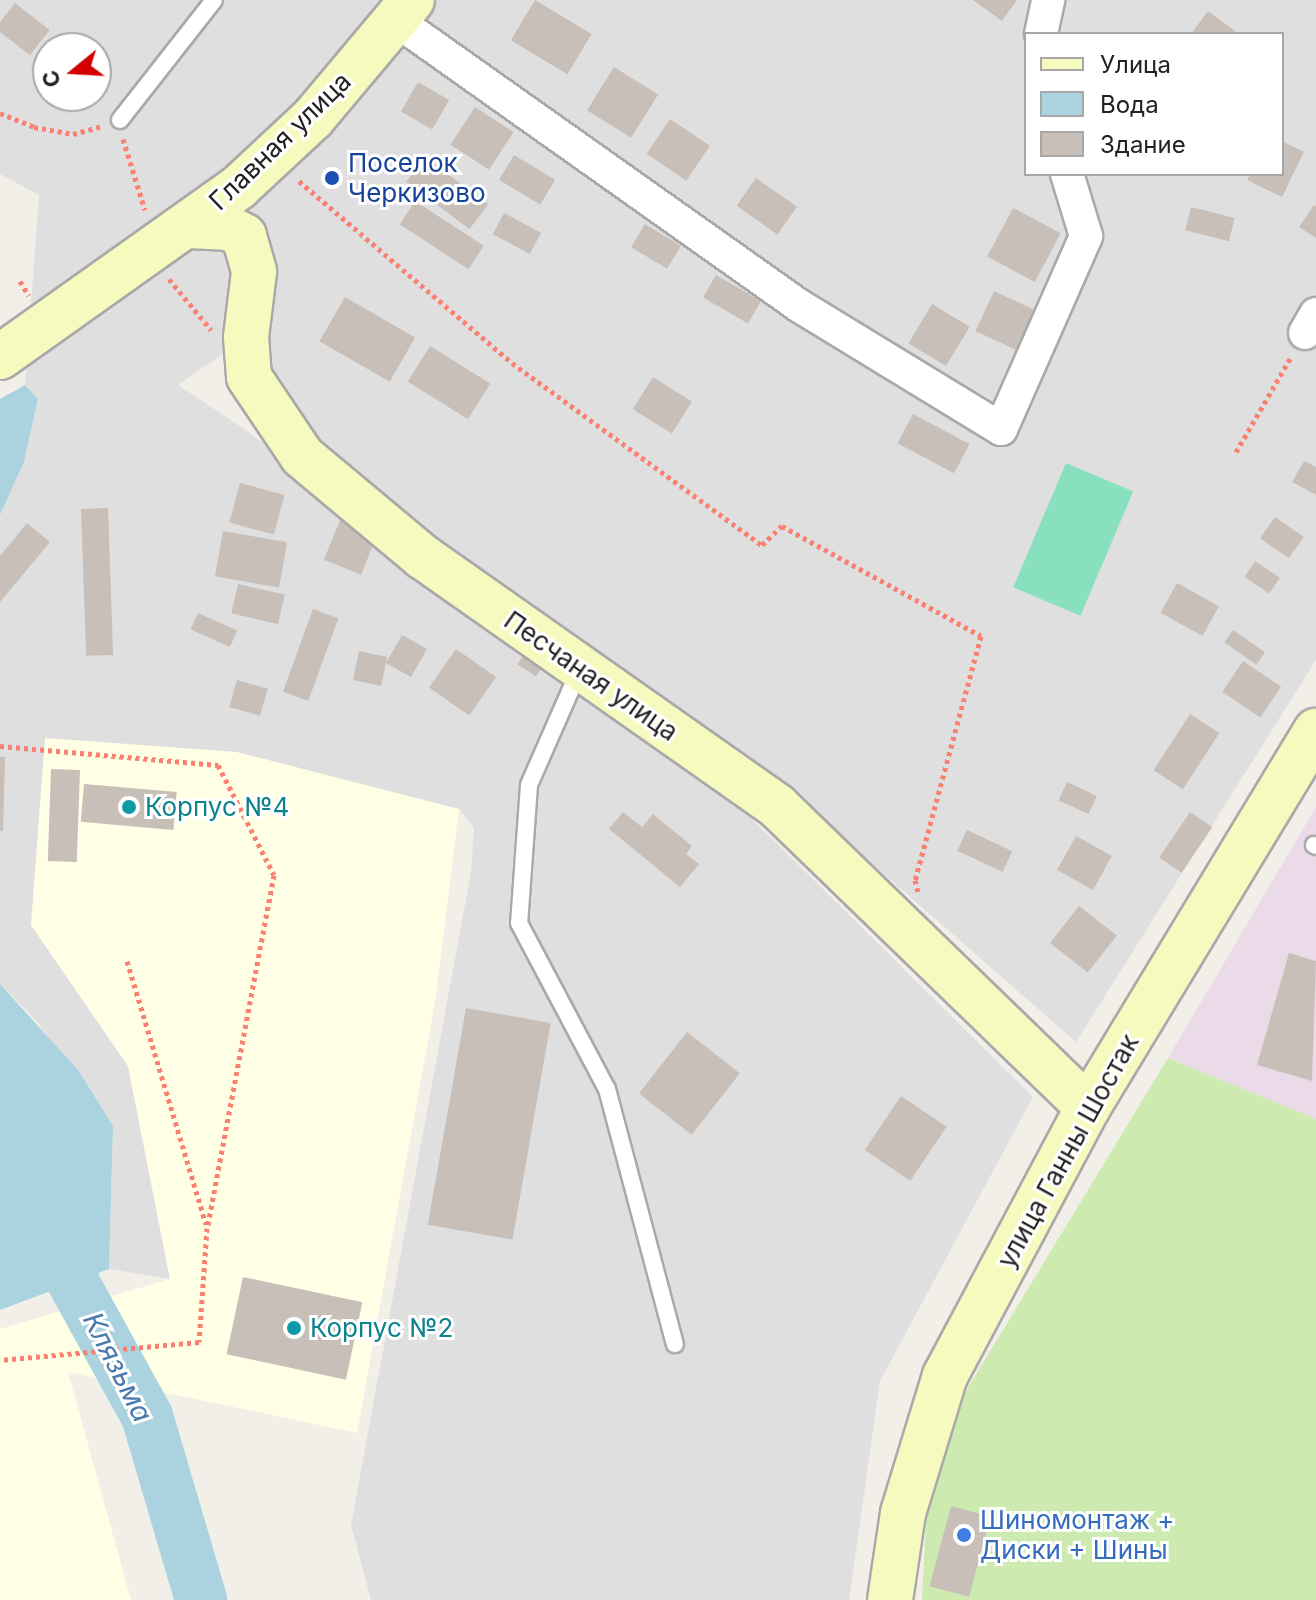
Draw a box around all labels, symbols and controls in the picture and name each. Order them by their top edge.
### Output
north arrow [32,32,112,112]
legend [1024,32,1284,176]
text: Улица [1100,50,1171,79]
street label: Главная улица [203,66,357,216]
text: С [36,67,66,91]
text: Вода [1100,90,1159,119]
text: Здание [1100,130,1186,159]
place label: Поселок Черкизово [348,147,485,208]
marker: Поселок Черкизово [323,169,341,187]
street label: Песчаная улица [498,604,684,748]
place label: Корпус №4 [145,791,289,823]
marker: Корпус №4 [120,798,138,816]
street label: улица Ганны Шостак [991,1029,1145,1273]
water label: Клязьма [76,1307,160,1427]
place label: Корпус №2 [310,1312,453,1344]
marker: Корпус №2 [285,1319,303,1337]
place label: Шиномонтаж + Диски + Шины [980,1504,1175,1566]
marker: Шиномонтаж + Диски + Шины [955,1526,973,1544]

